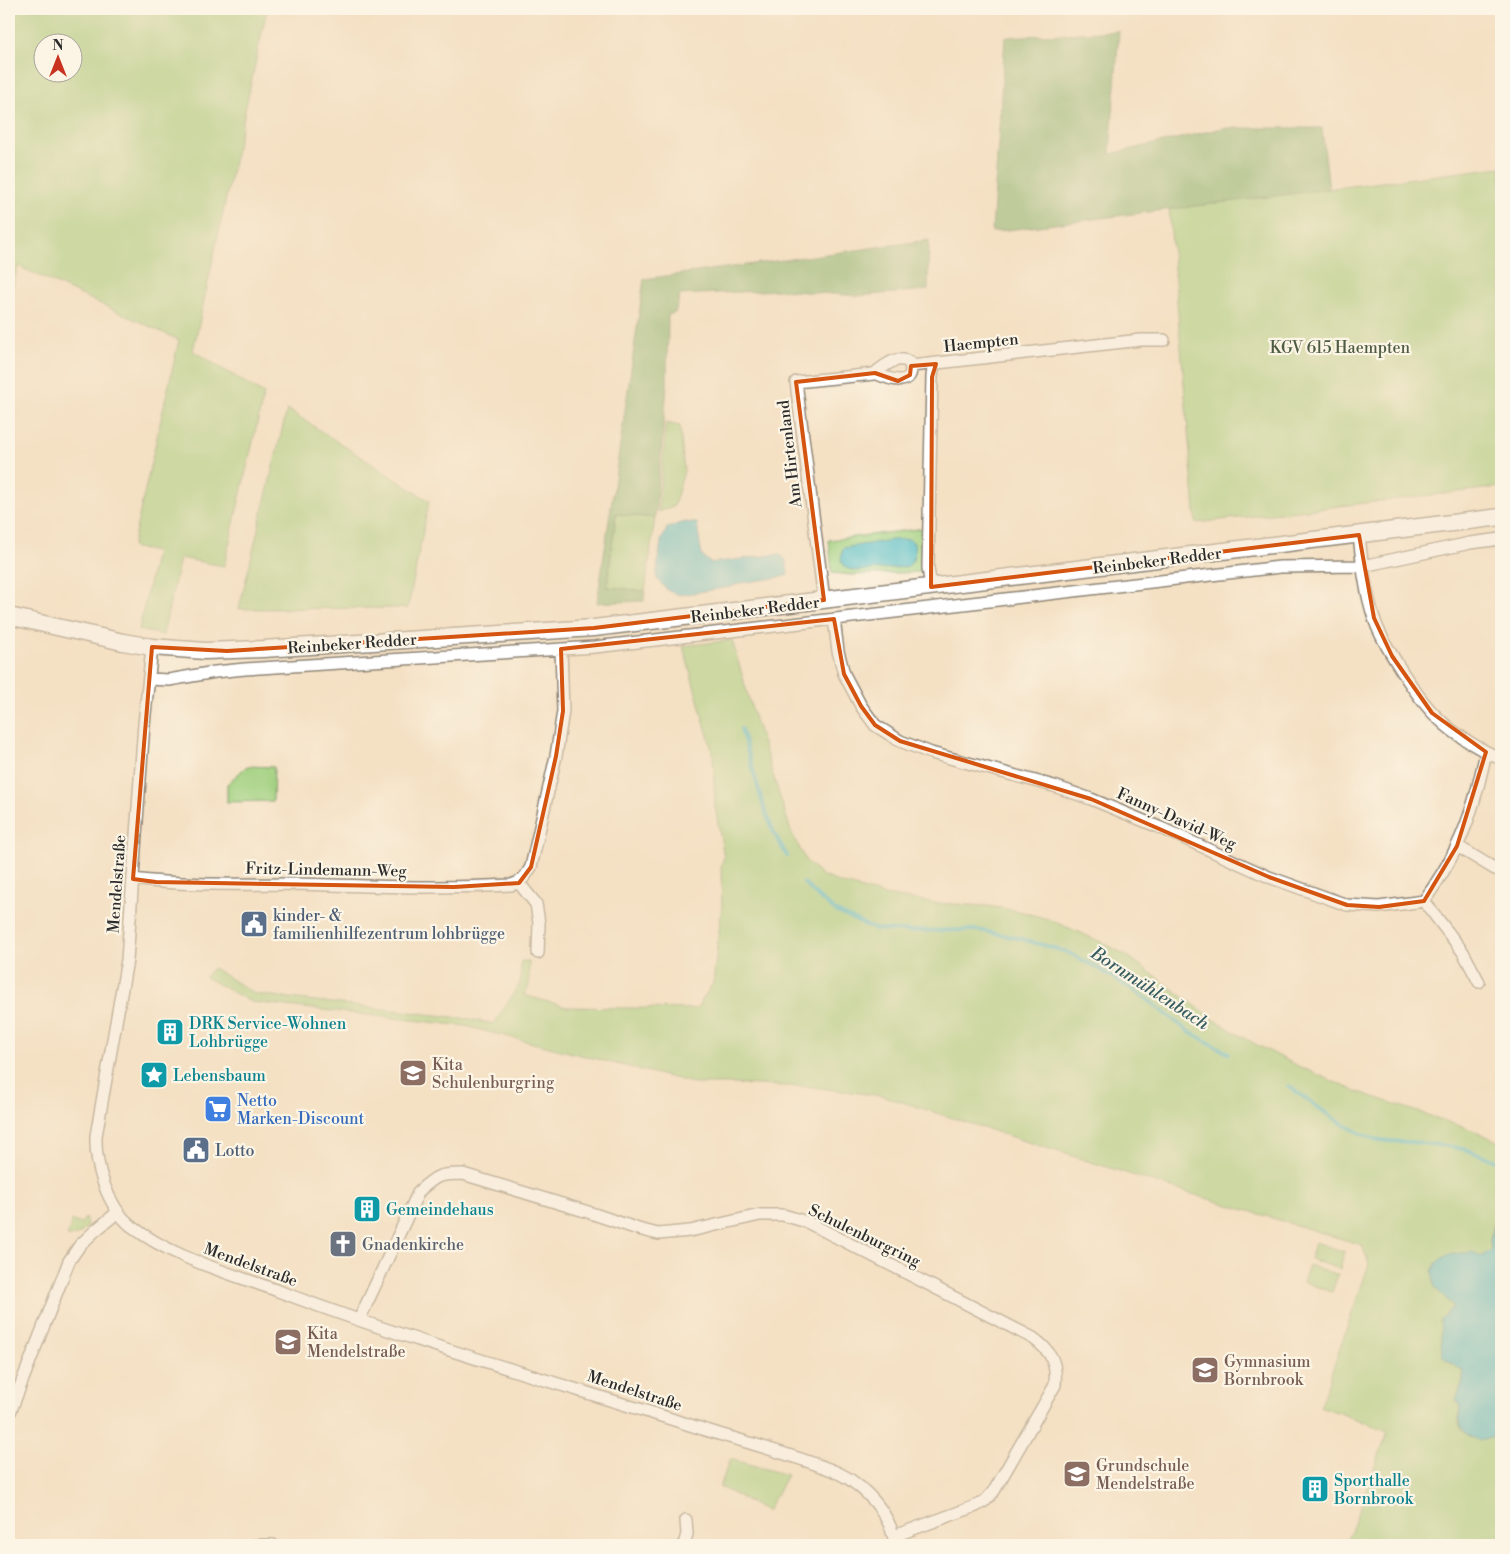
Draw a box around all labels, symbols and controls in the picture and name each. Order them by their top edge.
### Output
north arrow [32,32,82,82]
text: N [52,37,64,55]
street label: Haempten [943,329,1020,357]
park label: KGV 615 Haempten [1270,338,1411,358]
street label: Am Hirtenland [773,399,807,510]
street label: Reinbeker Redder [1092,543,1223,579]
street label: Reinbeker Redder [690,592,821,628]
street label: Reinbeker Redder [287,629,418,658]
street label: Fanny-David-Weg [1114,784,1240,854]
street label: Mendelstraße [104,834,130,934]
street label: Fritz-Lindemann-Weg [245,859,408,881]
place label: kinder- & familienhilfezentrum lohbrügge [273,906,505,944]
public building icon: kinder- & familienhilfezentrum lohbrügge [239,909,269,939]
water label: Bornmühlenbach [1085,941,1214,1036]
place label: DRK Service-Wohnen Lohbrügge [189,1014,347,1052]
building icon: DRK Service-Wohnen Lohbrügge [155,1017,185,1047]
place label: Kita Schulenburgring [432,1055,555,1093]
school or university icon: Kita Schulenburgring [398,1058,428,1088]
place icon: Lebensbaum [139,1060,169,1090]
place label: Lebensbaum [173,1066,266,1086]
place label: Netto Marken-Discount [237,1091,365,1129]
supermarket icon: Netto Marken-Discount [203,1094,233,1124]
public building icon: Lotto [181,1135,211,1165]
place label: Lotto [215,1141,255,1161]
building icon: Gemeindehaus [352,1194,382,1224]
place label: Gemeindehaus [386,1200,494,1220]
street label: Schulenburgring [805,1200,924,1272]
church icon: Gnadenkirche [328,1229,358,1259]
place label: Gnadenkirche [362,1235,464,1255]
street label: Mendelstraße [201,1239,300,1291]
place label: Kita Mendelstraße [307,1324,405,1362]
school or university icon: Kita Mendelstraße [273,1327,303,1357]
place label: Gymnasium Bornbrook [1223,1352,1311,1390]
school or university icon: Gymnasium Bornbrook [1190,1355,1220,1385]
street label: Mendelstraße [585,1366,685,1416]
place label: Grundschule Mendelstraße [1096,1456,1194,1494]
school or university icon: Grundschule Mendelstraße [1062,1459,1092,1489]
place label: Sporthalle Bornbrook [1333,1471,1415,1509]
building icon: Sporthalle Bornbrook [1300,1474,1330,1504]

